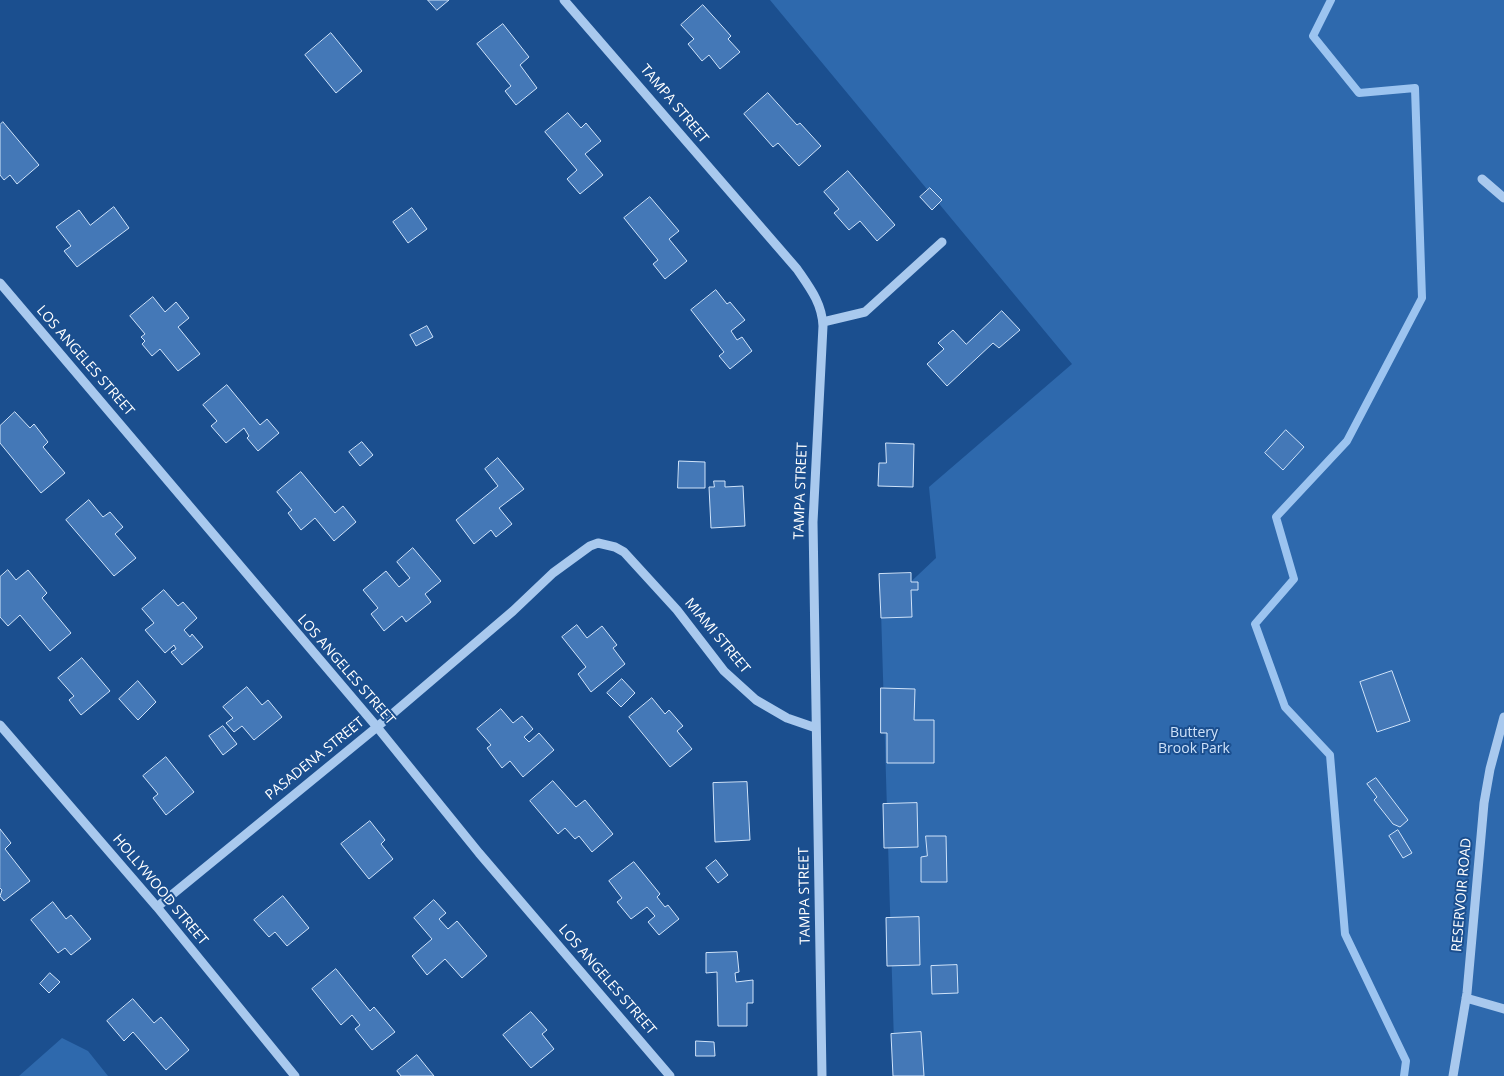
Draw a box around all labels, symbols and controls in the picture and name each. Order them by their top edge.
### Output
street label: TAMPA STREET [636,61,712,147]
street label: LOS ANGELES STREET [33,302,137,420]
street label: TAMPA STREET [791,442,811,540]
street label: MIAMI STREET [681,595,753,677]
street label: LOS ANGELES STREET [294,611,398,729]
street label: PASADENA STREET [262,714,368,804]
park label: Buttery Brook Park [1158,725,1230,758]
street label: HOLLYWOOD STREET [109,831,211,949]
street label: RESERVOIR ROAD [1449,837,1475,953]
street label: TAMPA STREET [796,847,814,945]
street label: LOS ANGELES STREET [555,921,659,1039]

